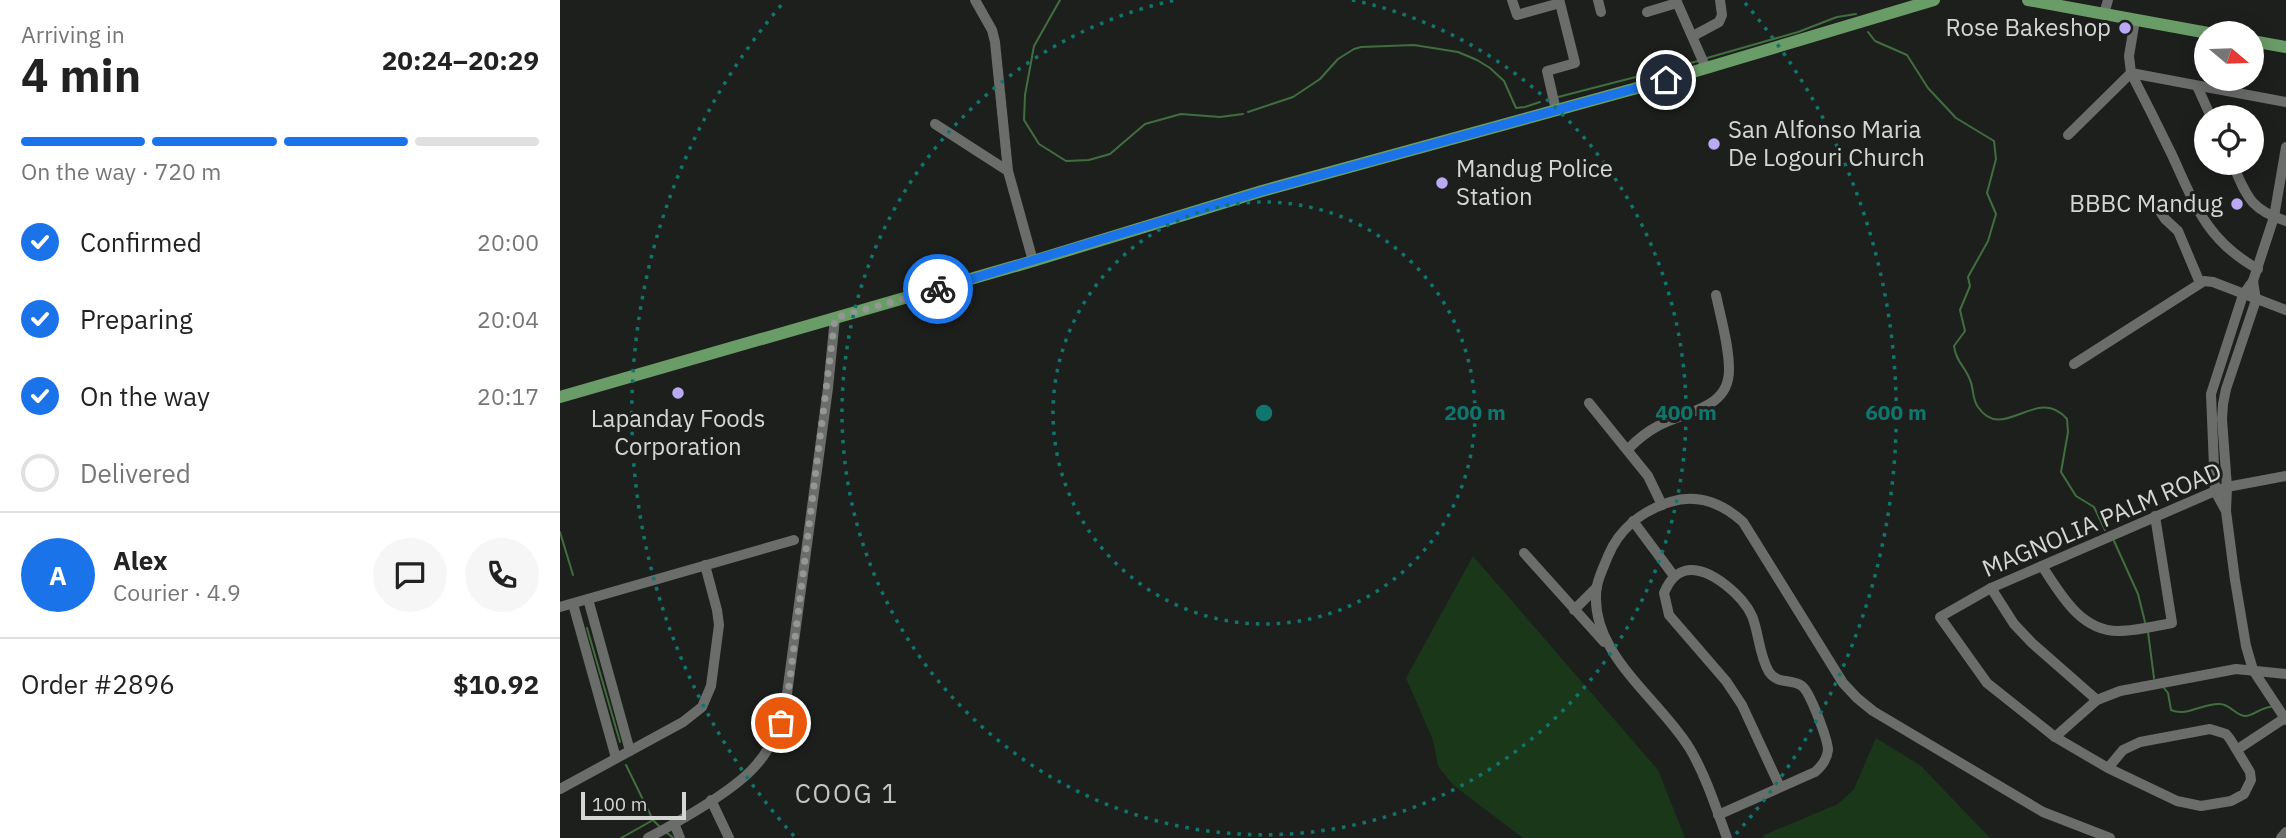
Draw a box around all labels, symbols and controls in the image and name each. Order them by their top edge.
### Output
place label: Rose Bakeshop [1945,11,2111,43]
text: Arriving in [21,19,125,49]
marker: Rose Bakeshop [2117,20,2133,36]
north arrow [2194,21,2264,91]
map controls [2194,21,2264,175]
text: 20:24–20:29 [382,43,539,77]
text: 4 min [21,45,141,105]
pin [1636,50,1696,110]
icon: home [1647,61,1685,99]
button: locate [2194,105,2264,175]
place label: San Alfonso Maria De Logouri Church [1728,113,1925,173]
marker: San Alfonso Maria De Logouri Church [1706,136,1722,152]
place label: Mandug Police Station [1456,152,1613,212]
text: On the way · 720 m [21,156,221,186]
marker: Mandug Police Station [1434,175,1450,191]
place label: BBBC Mandug [2069,187,2223,219]
marker: BBBC Mandug [2229,196,2245,212]
icon: check [21,223,59,261]
text: Confirmed [80,225,202,259]
text: 20:00 [477,227,539,257]
courier [903,254,973,324]
icon: bike [919,270,957,308]
icon: check [21,300,59,338]
text: Preparing [80,302,193,336]
text: 20:04 [477,304,539,334]
icon: check [21,377,59,415]
text: On the way [80,379,210,413]
text: 20:17 [477,381,539,411]
marker: Lapanday Foods Corporation [670,385,686,401]
text: 200 m [1444,398,1506,426]
text: 400 m [1655,398,1717,426]
text: 600 m [1865,398,1927,426]
centre of rings [1252,401,1276,425]
place label: Lapanday Foods Corporation [591,402,765,462]
street label: MAGNOLIA PALM ROAD [1977,454,2226,584]
text: Delivered [80,456,191,490]
button: chat [373,538,447,612]
button: phone [465,538,539,612]
text: Alex [113,543,167,577]
text: A [49,558,67,592]
text: Courier · 4.9 [113,577,241,607]
text: Order #2896 [21,667,175,701]
text: $10.92 [453,667,539,701]
pin [751,693,811,753]
icon: bag [762,704,800,742]
district label: COOG 1 [795,776,899,810]
scale bar [581,789,686,821]
text: 100 m [592,792,647,816]

